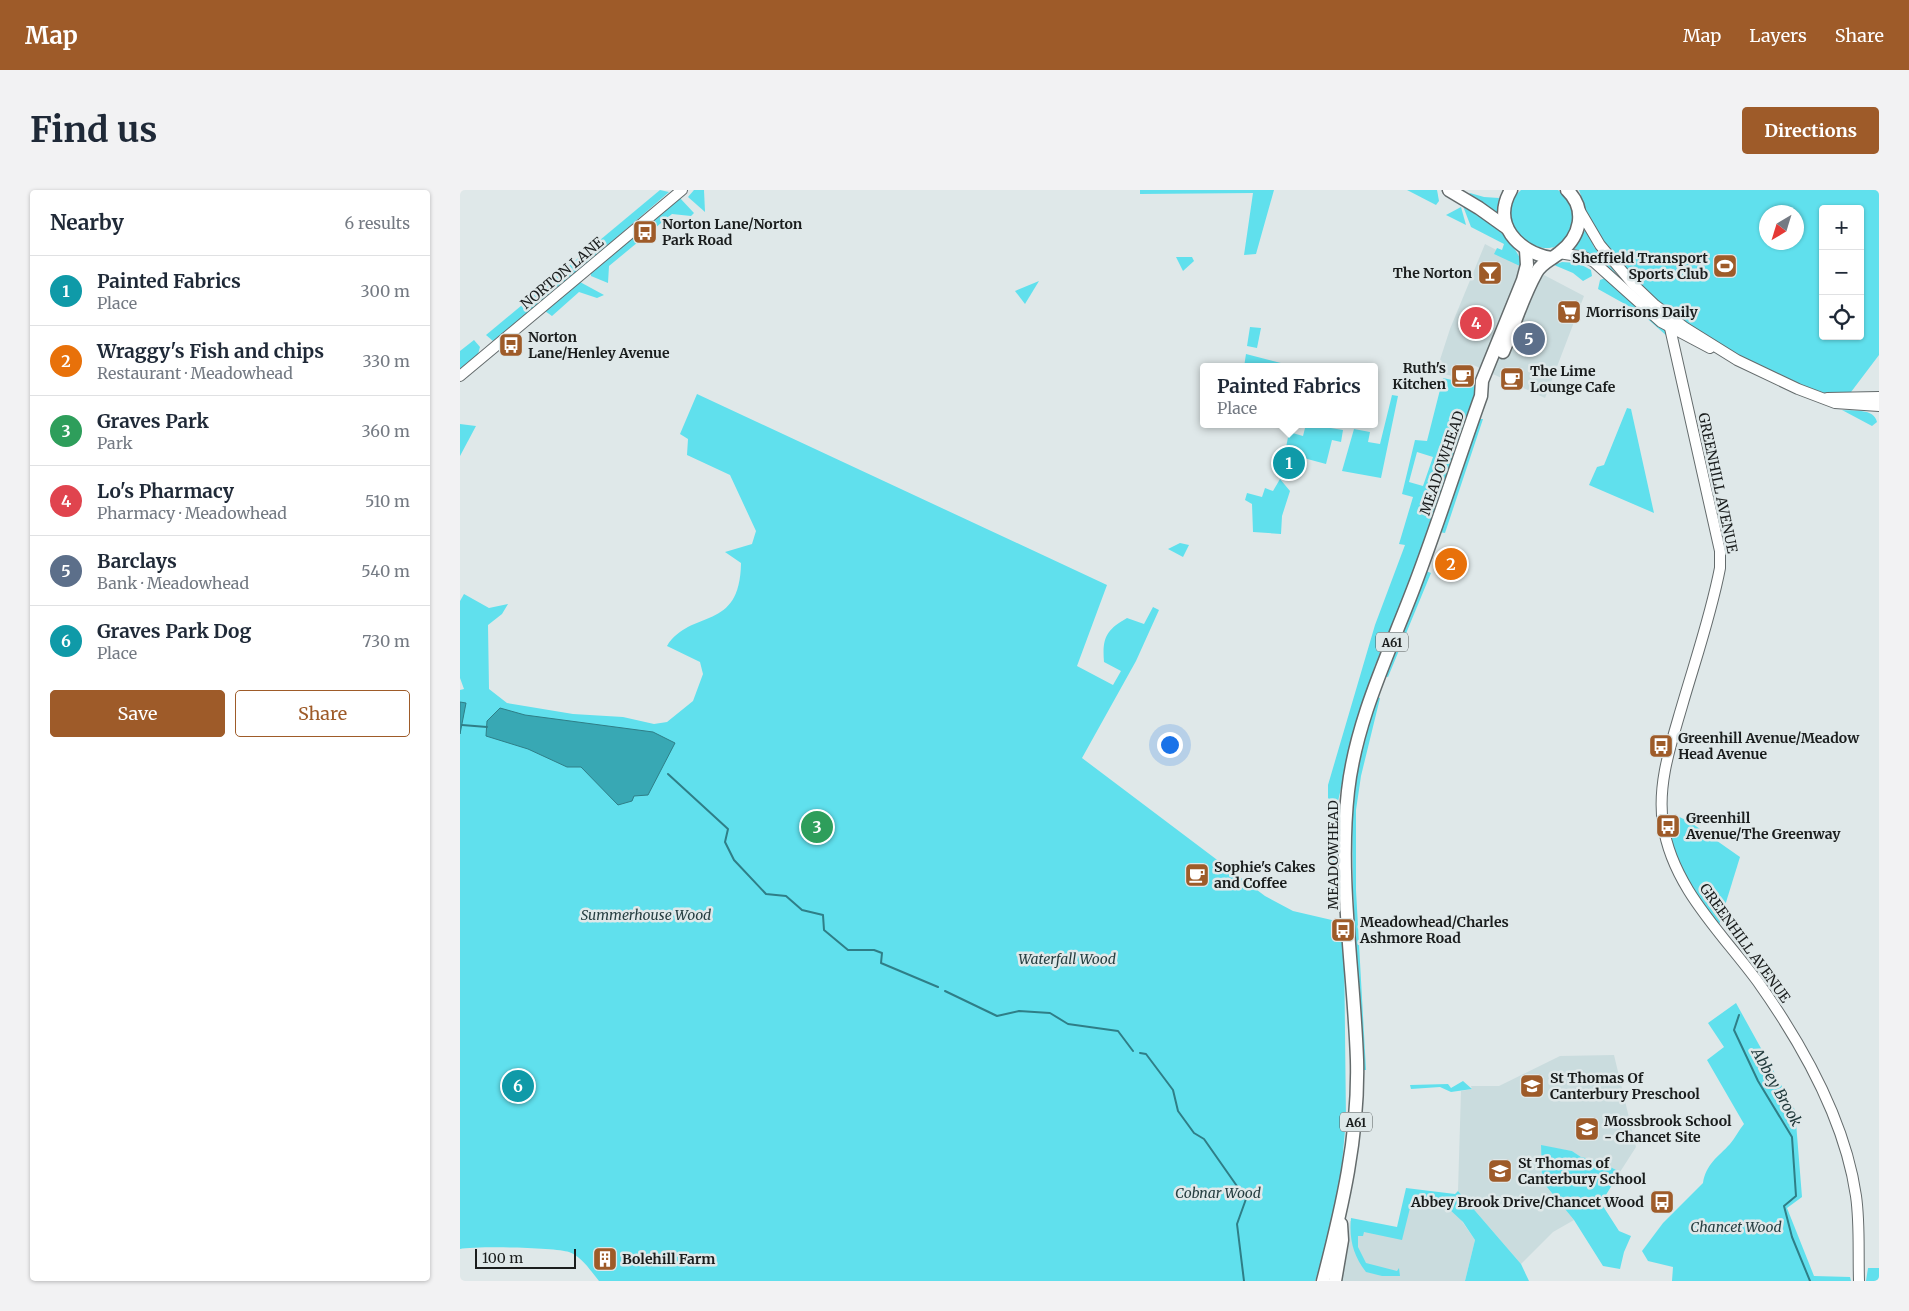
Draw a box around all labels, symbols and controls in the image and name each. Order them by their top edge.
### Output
text: Map [25,20,78,51]
text: Map [1683,24,1721,47]
text: Layers [1749,24,1807,47]
text: Share [1835,24,1884,47]
button: Directions [1742,107,1879,154]
text: Find us [30,108,157,152]
north arrow [1759,205,1804,250]
map controls [1819,205,1864,340]
button: + [1819,205,1864,250]
text: Nearby [50,209,124,236]
text: 6 results [345,213,410,233]
place label: Norton Lane/Norton Park Road [662,215,803,249]
bus stop icon: Norton Lane/Norton Park Road [632,219,658,245]
street label: NORTON LANE [517,233,607,313]
place label: Sheffield Transport Sports Club [1572,249,1708,283]
button: − [1819,250,1864,295]
sports icon: Sheffield Transport Sports Club [1712,253,1738,279]
bar icon: The Norton [1477,260,1503,286]
place label: The Norton [1393,264,1472,282]
text: Painted Fabrics [97,269,241,293]
text: 1 [62,281,70,301]
text: 300 m [361,281,410,301]
text: Place [97,293,137,313]
button: locate [1819,295,1864,340]
supermarket icon: Morrisons Daily [1556,299,1582,325]
place label: Morrisons Daily [1586,303,1699,321]
pin: 4 [1460,304,1492,342]
pin: 5 [1513,320,1545,358]
place label: Norton Lane/Henley Avenue [528,328,670,362]
bus stop icon: Norton Lane/Henley Avenue [498,332,524,358]
text: Wraggy's Fish and chips [97,339,324,363]
text: 2 [61,351,71,371]
text: 330 m [363,351,410,371]
place label: Ruth's Kitchen [1392,359,1446,393]
place label: The Lime Lounge Cafe [1530,362,1616,396]
text: Restaurant · Meadowhead [97,363,293,383]
popup [1200,363,1378,428]
cafe icon: Ruth's Kitchen [1450,363,1476,389]
cafe icon: The Lime Lounge Cafe [1499,366,1525,392]
text: Painted Fabrics [1217,374,1361,398]
text: Place [1217,398,1257,418]
street label: MEADOWHEAD [1416,408,1468,518]
text: Graves Park [97,409,209,433]
street label: GREENHILL AVENUE [1694,411,1742,555]
text: 3 [61,421,71,441]
text: 360 m [361,421,410,441]
text: Park [97,433,133,453]
pin: 1 [1273,444,1305,482]
text: Lo's Pharmacy [97,479,234,503]
text: 4 [61,491,71,511]
text: 510 m [365,491,410,511]
text: Pharmacy · Meadowhead [97,503,287,523]
pin: 2 [1435,545,1467,583]
text: Barclays [97,549,177,573]
text: 5 [61,561,71,581]
text: 540 m [361,561,410,581]
text: Bank · Meadowhead [97,573,249,593]
text: Graves Park Dog [97,619,251,643]
text: 6 [61,631,71,651]
text: 730 m [362,631,410,651]
road number: A61 [1376,632,1408,652]
text: Place [97,643,137,663]
button: Save [50,690,225,737]
button: Share [235,690,410,737]
place label: Greenhill Avenue/Meadow Head Avenue [1678,729,1860,763]
your location [1157,732,1183,758]
bus stop icon: Greenhill Avenue/Meadow Head Avenue [1648,733,1674,759]
street label: MEADOWHEAD [1324,800,1342,910]
pin: 3 [801,808,833,846]
place label: Greenhill Avenue/The Greenway [1685,809,1841,843]
bus stop icon: Greenhill Avenue/The Greenway [1655,813,1681,839]
place label: Sophie's Cakes and Coffee [1214,858,1315,892]
cafe icon: Sophie's Cakes and Coffee [1184,862,1210,888]
street label: GREENHILL AVENUE [1696,880,1794,1006]
park label: Summerhouse Wood [581,906,711,924]
place label: Meadowhead/Charles Ashmore Road [1359,913,1509,947]
bus stop icon: Meadowhead/Charles Ashmore Road [1330,917,1356,943]
park label: Waterfall Wood [1018,950,1116,968]
water label: Abbey Brook [1747,1044,1807,1130]
pin: 6 [502,1067,534,1105]
place label: St Thomas Of Canterbury Preschool [1550,1069,1700,1103]
school or university icon: St Thomas Of Canterbury Preschool [1519,1073,1545,1099]
road number: A61 [1340,1112,1372,1132]
place label: Mossbrook School - Chancet Site [1604,1112,1732,1146]
school or university icon: Mossbrook School - Chancet Site [1574,1116,1600,1142]
place label: St Thomas of Canterbury School [1518,1154,1647,1188]
school or university icon: St Thomas of Canterbury School [1487,1158,1513,1184]
park label: Cobnar Wood [1175,1184,1261,1202]
bus stop icon: Abbey Brook Drive/Chancet Wood [1649,1189,1675,1215]
place label: Abbey Brook Drive/Chancet Wood [1410,1193,1644,1211]
park label: Chancet Wood [1690,1218,1782,1236]
scale bar [475,1246,576,1269]
building icon: Bolehill Farm [592,1246,618,1272]
text: 100 m [482,1249,523,1267]
place label: Bolehill Farm [622,1250,715,1268]

